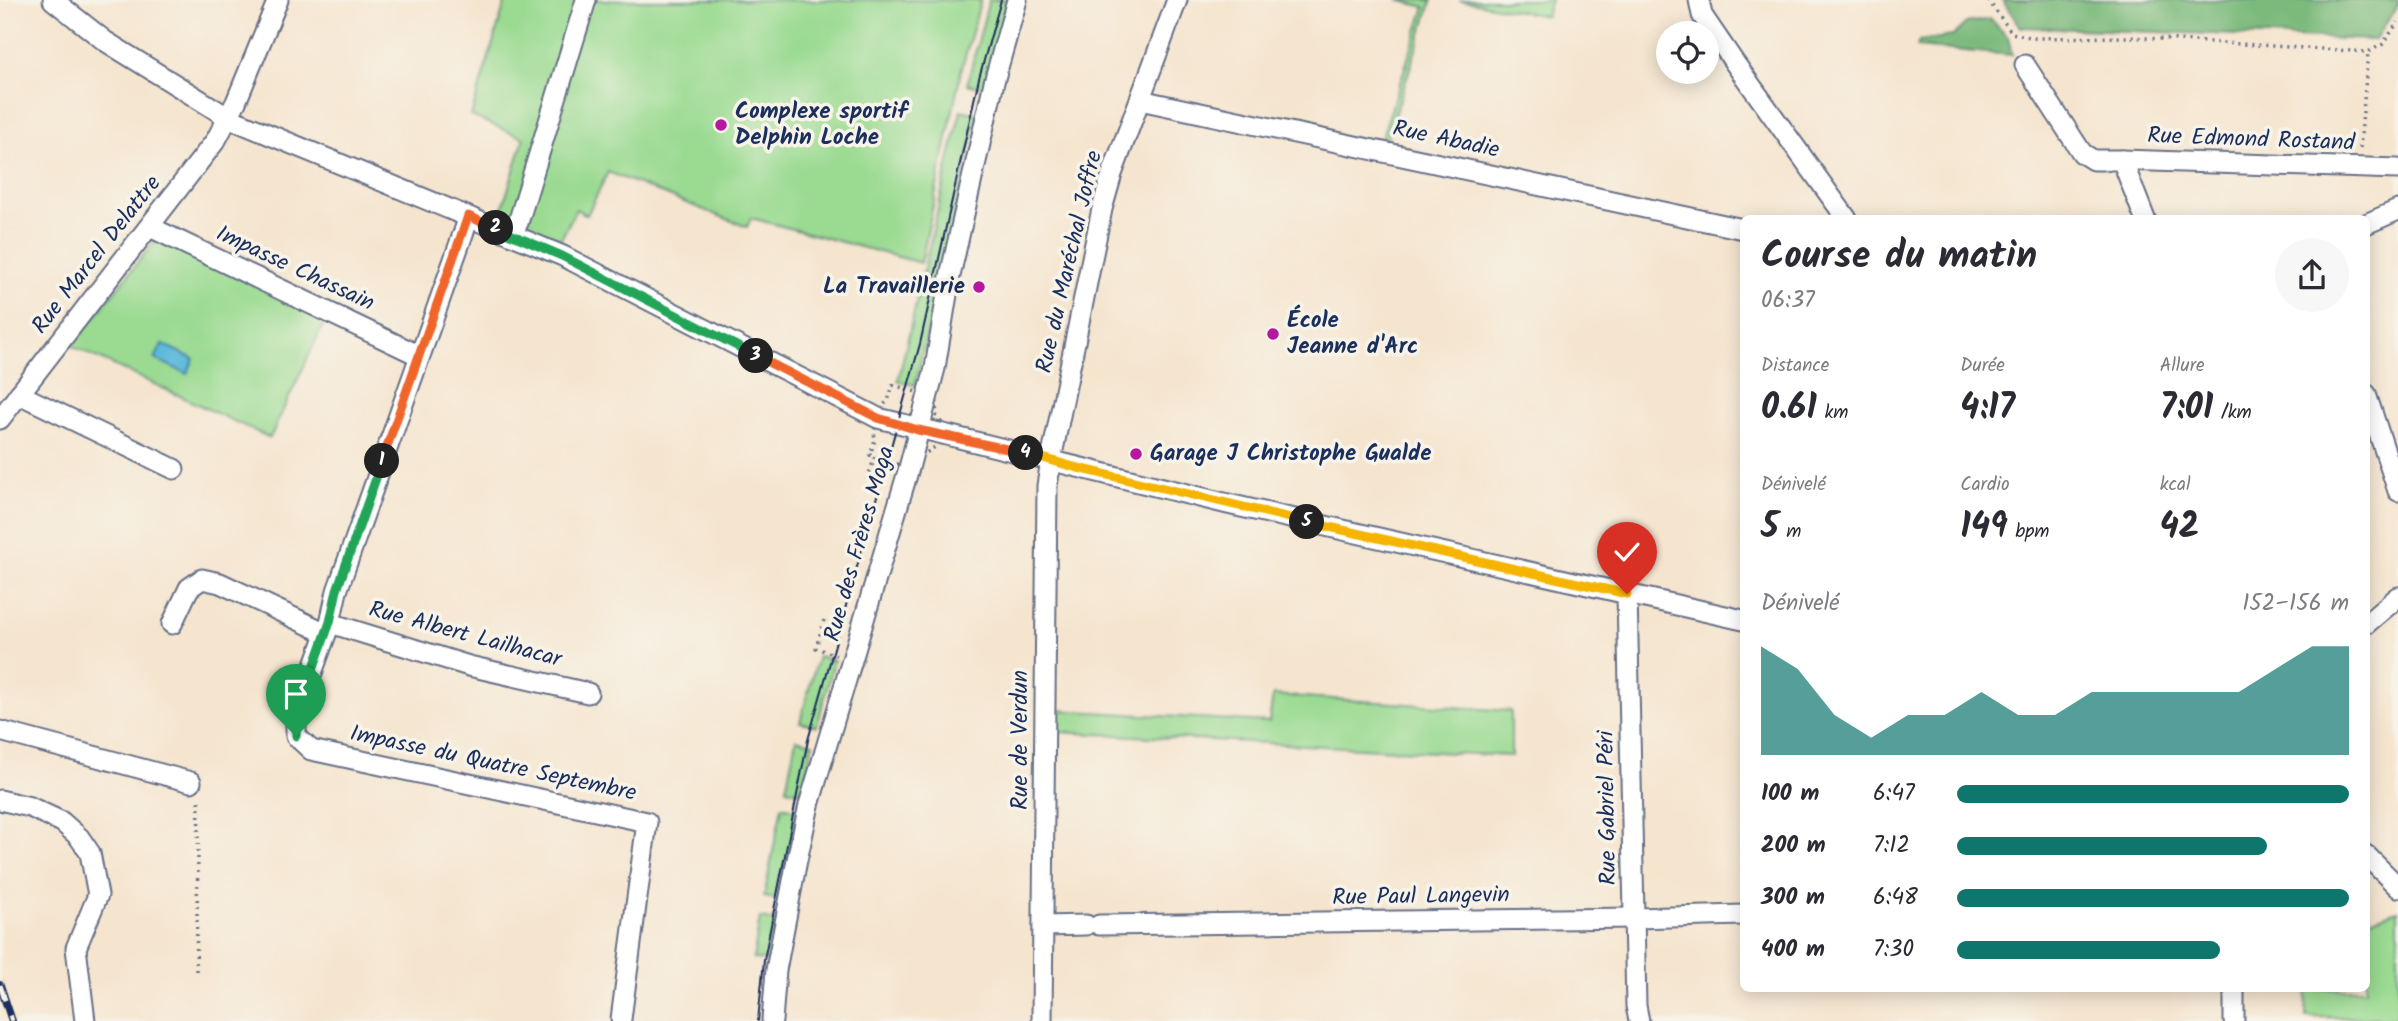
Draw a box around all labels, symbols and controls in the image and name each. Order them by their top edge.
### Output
map controls [1656,21,1719,84]
button: locate [1656,21,1719,84]
place label: Complexe sportif Delphin Loche [735,94,909,156]
street label: Rue Abadie [1389,111,1503,169]
marker: Complexe sportif Delphin Loche [713,117,729,133]
street label: Rue Edmond Rostand [2147,118,2356,162]
street label: Rue du Maréchal Joffre [1027,147,1113,377]
street label: Rue Marcel Delattre [23,168,171,342]
pin: 2 [478,210,514,246]
text: 2 [490,212,501,242]
street label: Impasse Chassain [210,216,380,322]
text: Course du matin [1761,227,2037,287]
button: share [2275,238,2349,312]
place label: La Travaillerie [823,269,965,305]
marker: La Travaillerie [971,279,987,295]
text: 06:37 [1761,283,1815,319]
place label: École Jeanne d'Arc [1287,303,1418,365]
marker: École Jeanne d'Arc [1265,326,1281,342]
pin: 3 [738,338,774,374]
text: 3 [750,340,761,370]
text: Distance [1761,351,1829,381]
text: Durée [1960,351,2005,381]
text: Allure [2160,351,2205,381]
text: 0.61 [1761,381,1817,437]
text: 4:17 [1960,381,2015,437]
text: 7:01 [2160,381,2213,437]
text: km [1817,398,1848,428]
text: /km [2213,398,2252,428]
pin: 4 [1009,435,1044,470]
place label: Garage J Christophe Gualde [1150,436,1432,472]
text: 4 [1020,437,1031,467]
street label: Rue des Frères Moga [815,442,905,646]
pin: 1 [364,444,400,478]
text: 1 [379,445,384,475]
marker: Garage J Christophe Gualde [1128,446,1144,462]
text: Dénivelé [1761,470,1826,500]
text: Cardio [1960,470,2010,500]
text: kcal [2160,470,2191,500]
text: 5 [1761,500,1779,556]
text: 149 [1960,500,2008,556]
text: 42 [2160,500,2199,556]
pin: 5 [1290,504,1324,540]
text: 5 [1302,506,1311,536]
text: m [1779,517,1801,547]
text: bpm [2008,517,2050,547]
pin [1597,522,1657,594]
icon: check [1608,533,1646,571]
text: Dénivelé [1761,586,1839,622]
text: 152–156 m [2242,586,2349,622]
street label: Rue Albert Lailhacar [365,592,567,678]
pin [266,664,326,736]
street label: Rue de Verdun [1003,670,1039,810]
icon: arrive [277,675,315,713]
street label: Impasse du Quatre Septembre [346,716,640,812]
street label: Rue Gabriel Péri [1589,729,1627,886]
text: 100 m [1761,776,1819,812]
text: 6:47 [1873,776,1915,812]
text: 200 m [1761,828,1826,864]
text: 7:12 [1873,828,1910,864]
street label: Rue Paul Langevin [1332,877,1510,917]
text: 300 m [1761,880,1825,916]
text: 6:48 [1873,880,1918,916]
text: 400 m [1761,932,1825,968]
text: 7:30 [1873,932,1914,968]

